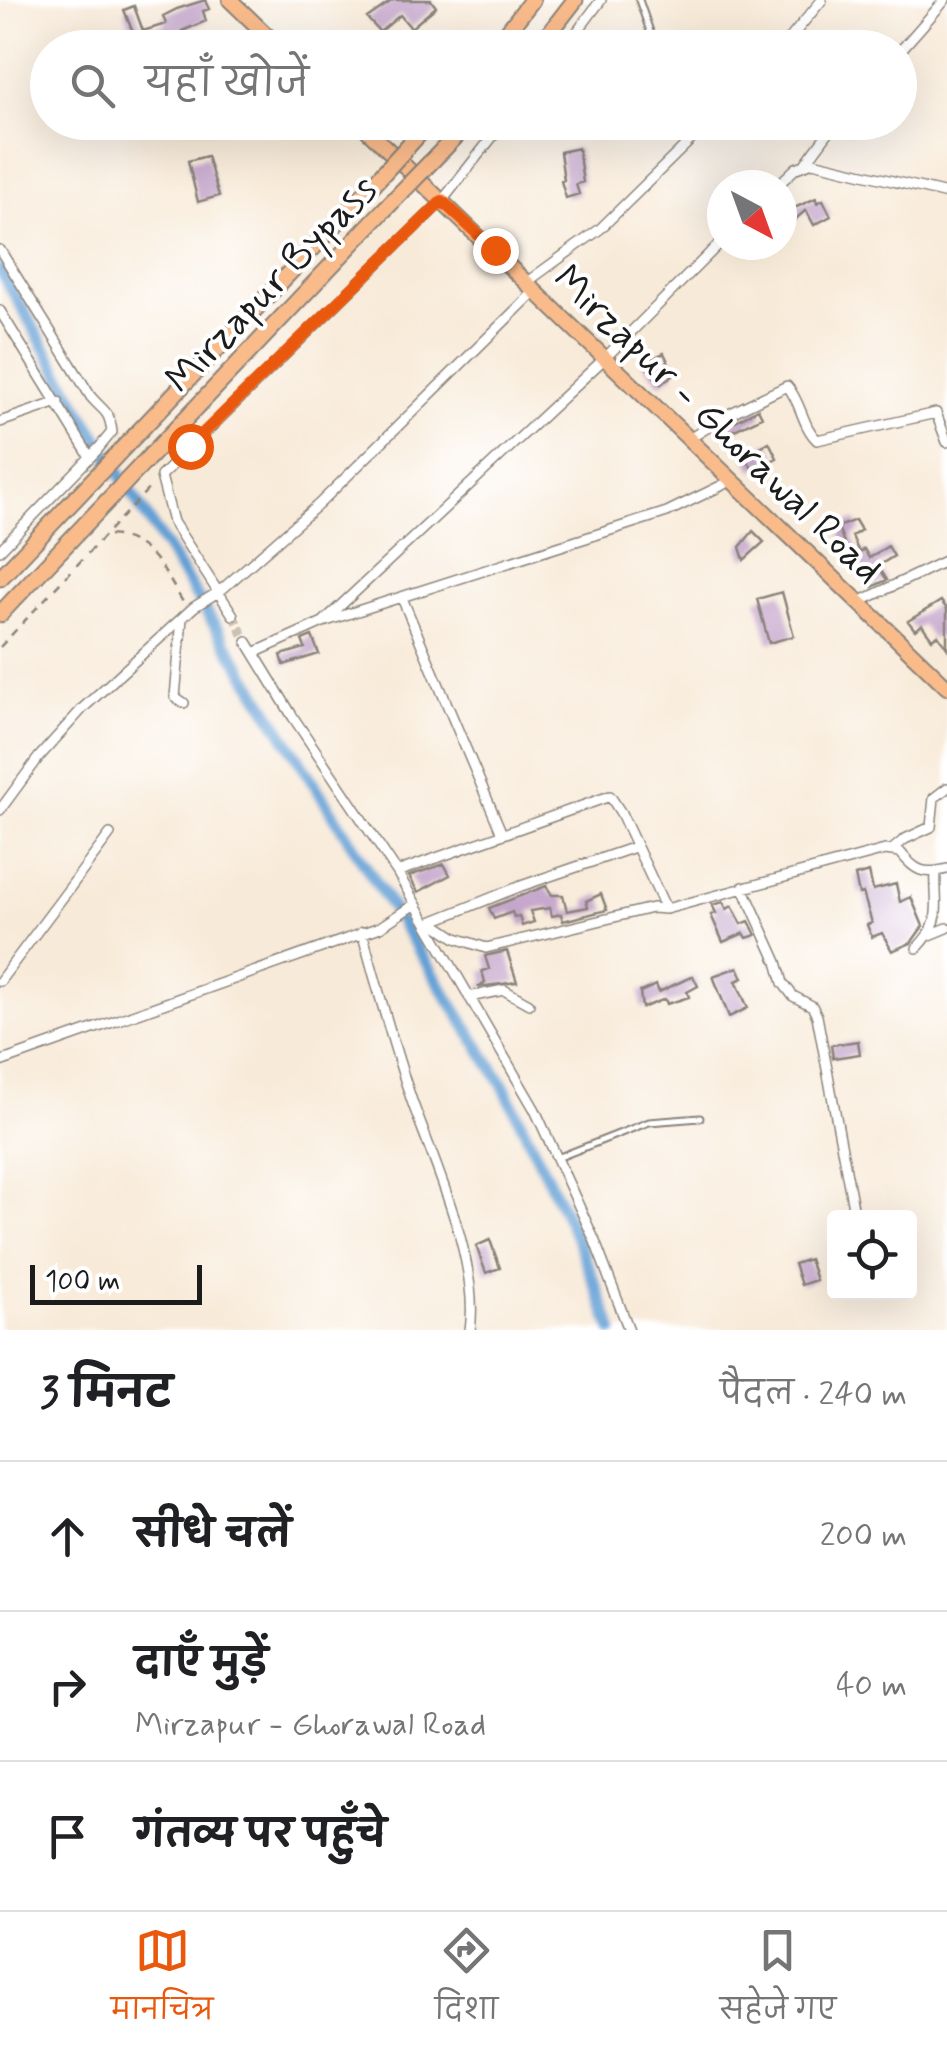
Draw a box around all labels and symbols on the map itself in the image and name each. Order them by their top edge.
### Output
street label: Mirzapur Bypass [155,165,390,405]
north arrow [707,170,797,260]
route end [473,228,519,274]
street label: Mirzapur - Ghorawal Road [541,254,893,596]
route start [168,424,214,470]
scale bar [30,1260,202,1304]

